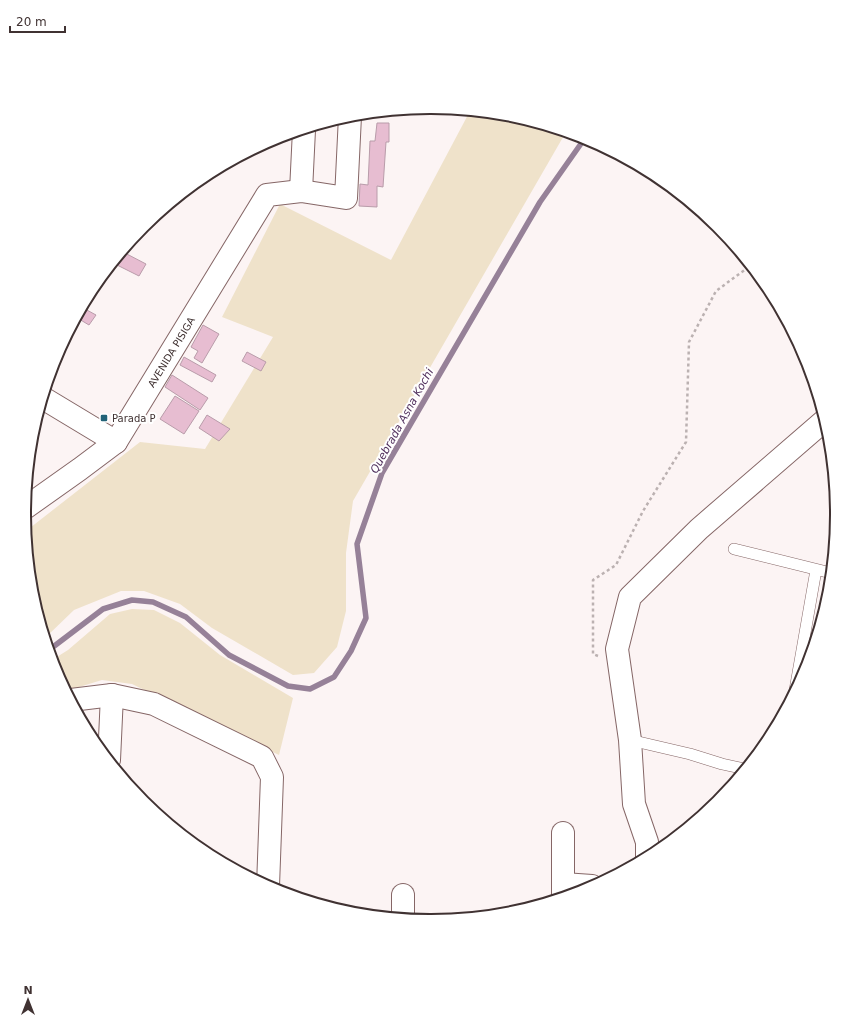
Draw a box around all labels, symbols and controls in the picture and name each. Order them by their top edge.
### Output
scale bar [10,8,65,34]
text: 20 m [16,15,47,29]
street label: AVENIDA PISIGA [145,315,197,389]
water label: Quebrada Asna Kochi [368,366,436,476]
marker: Parada P [99,413,109,423]
place label: Parada P [112,413,156,424]
north arrow [8,980,48,1020]
text: N [23,984,33,997]

